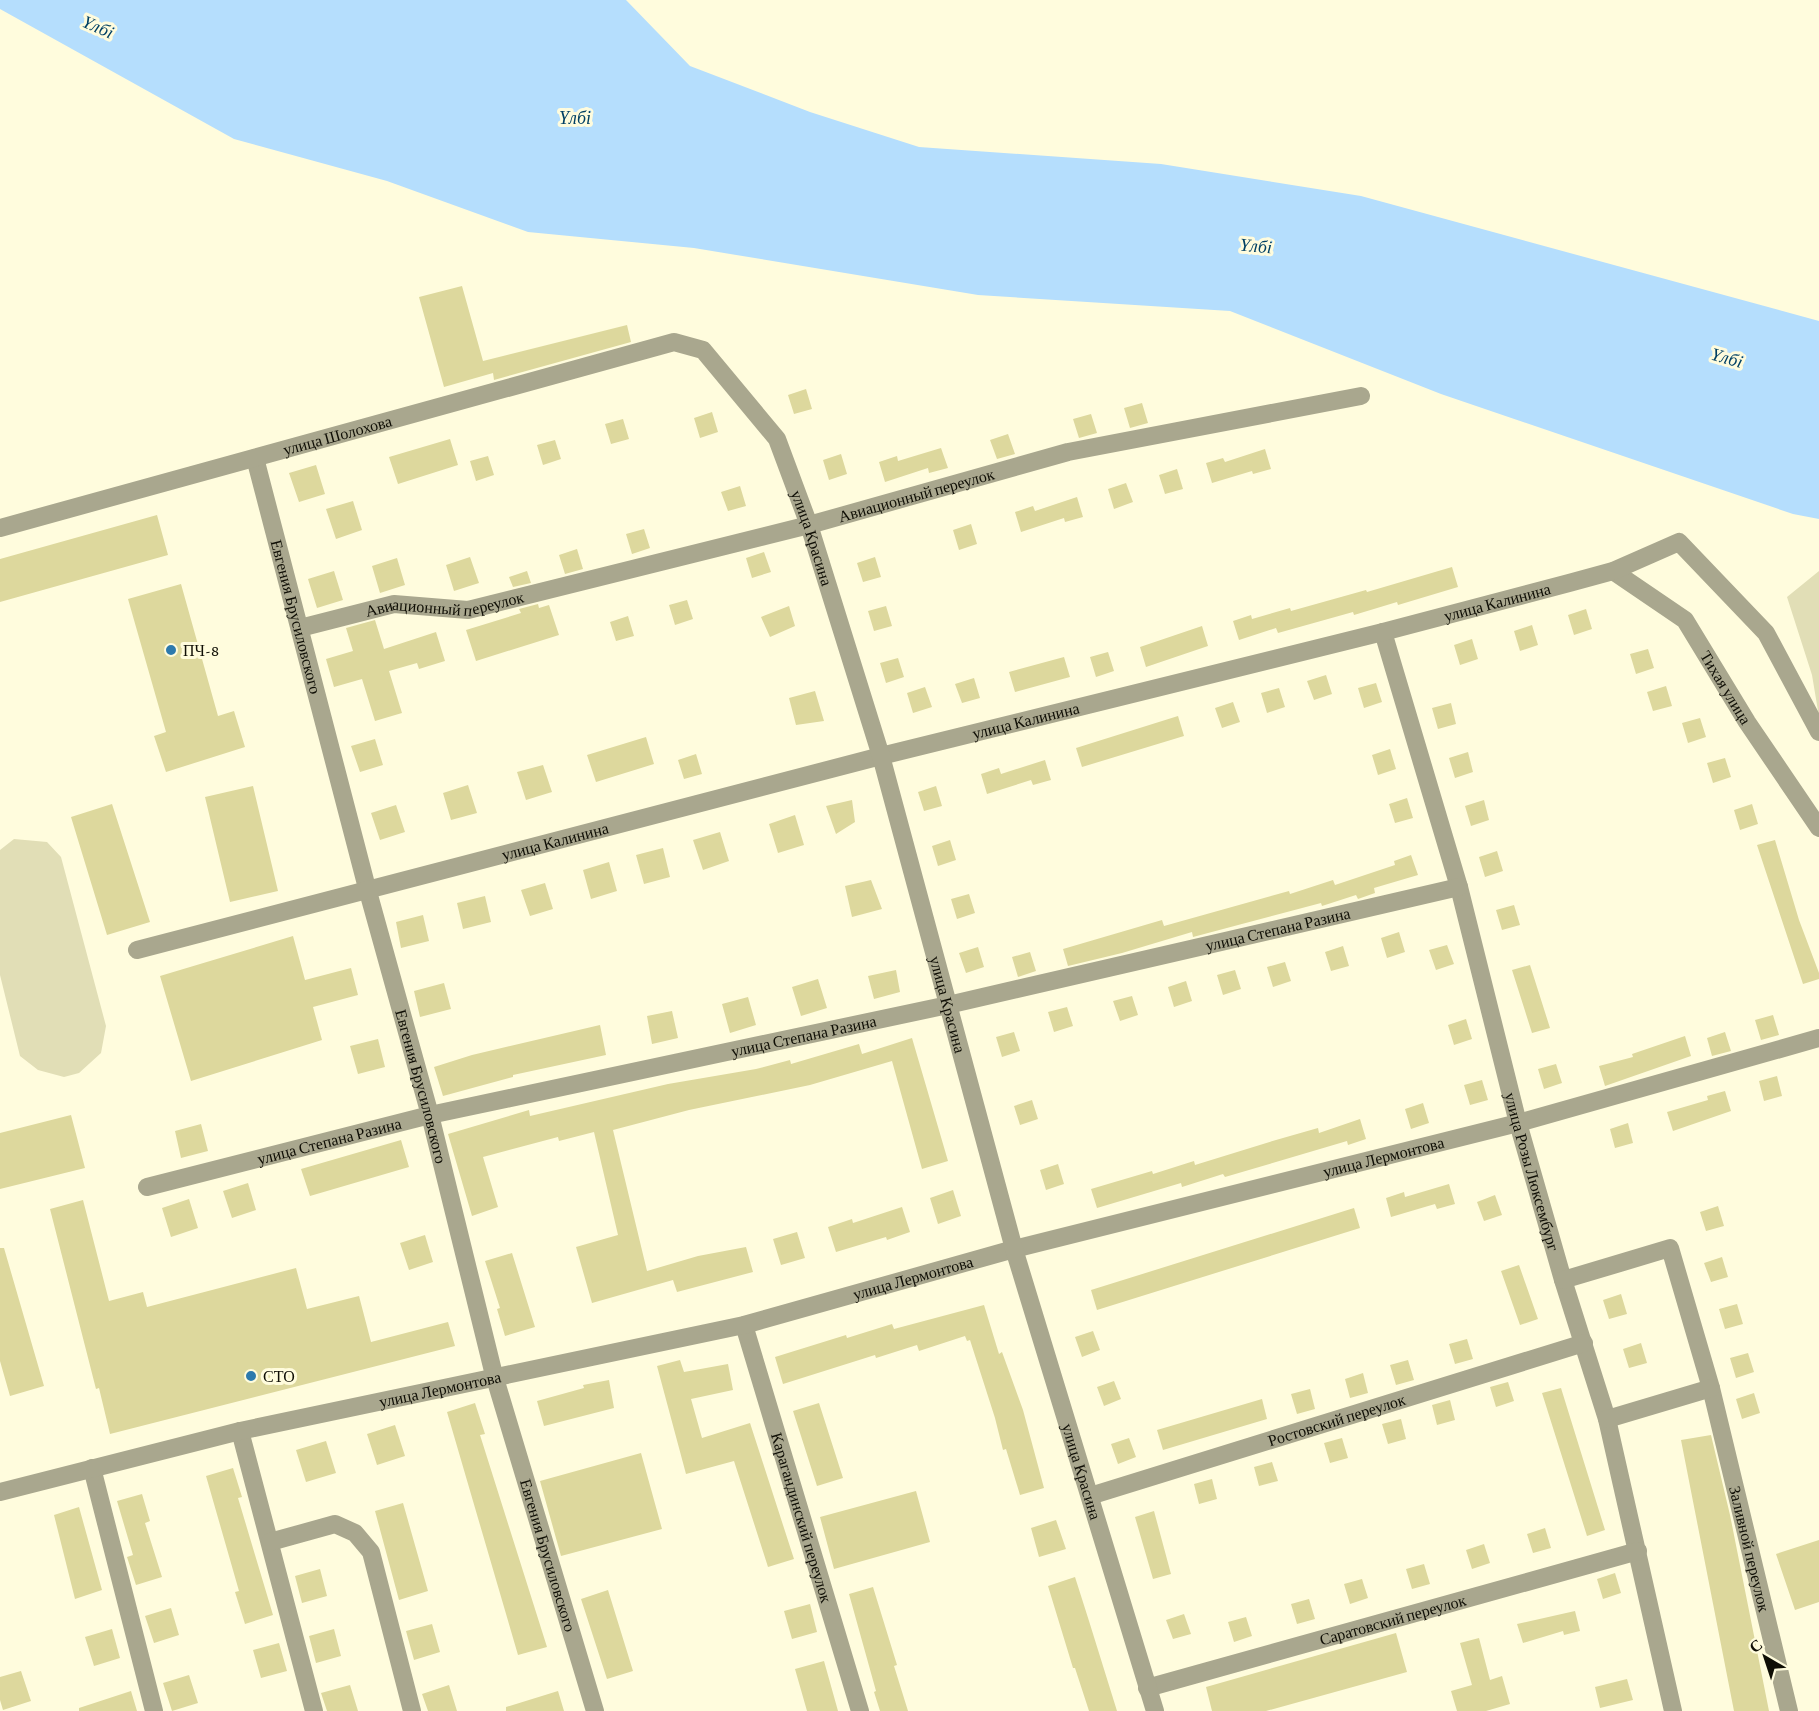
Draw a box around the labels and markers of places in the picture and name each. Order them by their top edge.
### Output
place label: ПЧ-8 [183,642,219,659]
marker: ПЧ-8 [164,643,178,657]
place label: СТО [263,1368,295,1385]
marker: СТО [244,1369,258,1383]

